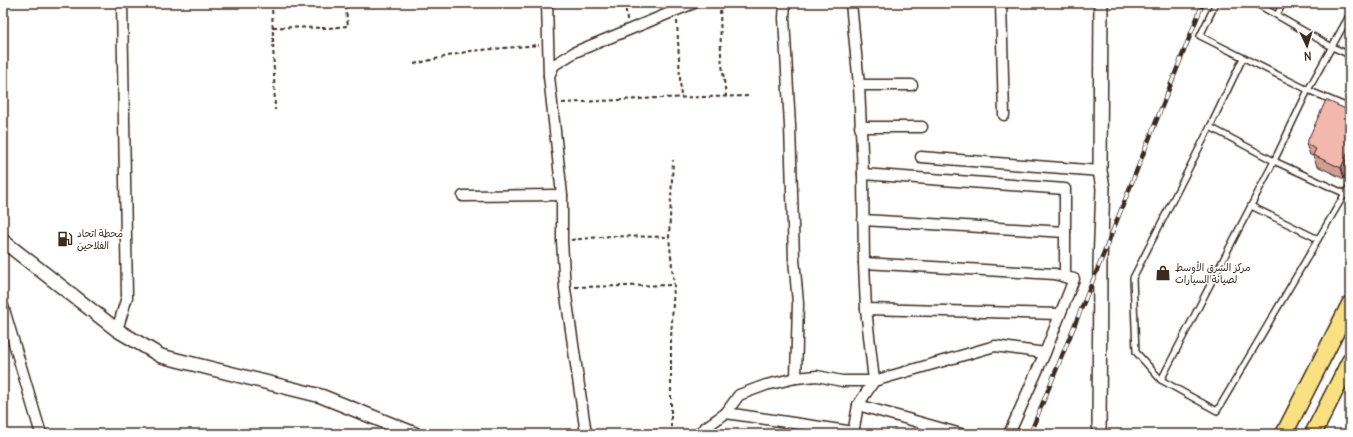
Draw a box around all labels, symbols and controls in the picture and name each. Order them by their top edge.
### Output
north arrow [1287,26,1327,66]
text: N [1303,49,1312,63]
place label: محطة اتحاد الفلاحين [77,227,123,252]
fuel station icon: محطة اتحاد الفلاحين [56,230,74,248]
place label: مركز الشرق الأوسط لصيانة السيارات [1175,261,1251,286]
shop icon: مركز الشرق الأوسط لصيانة السيارات [1154,264,1172,282]

